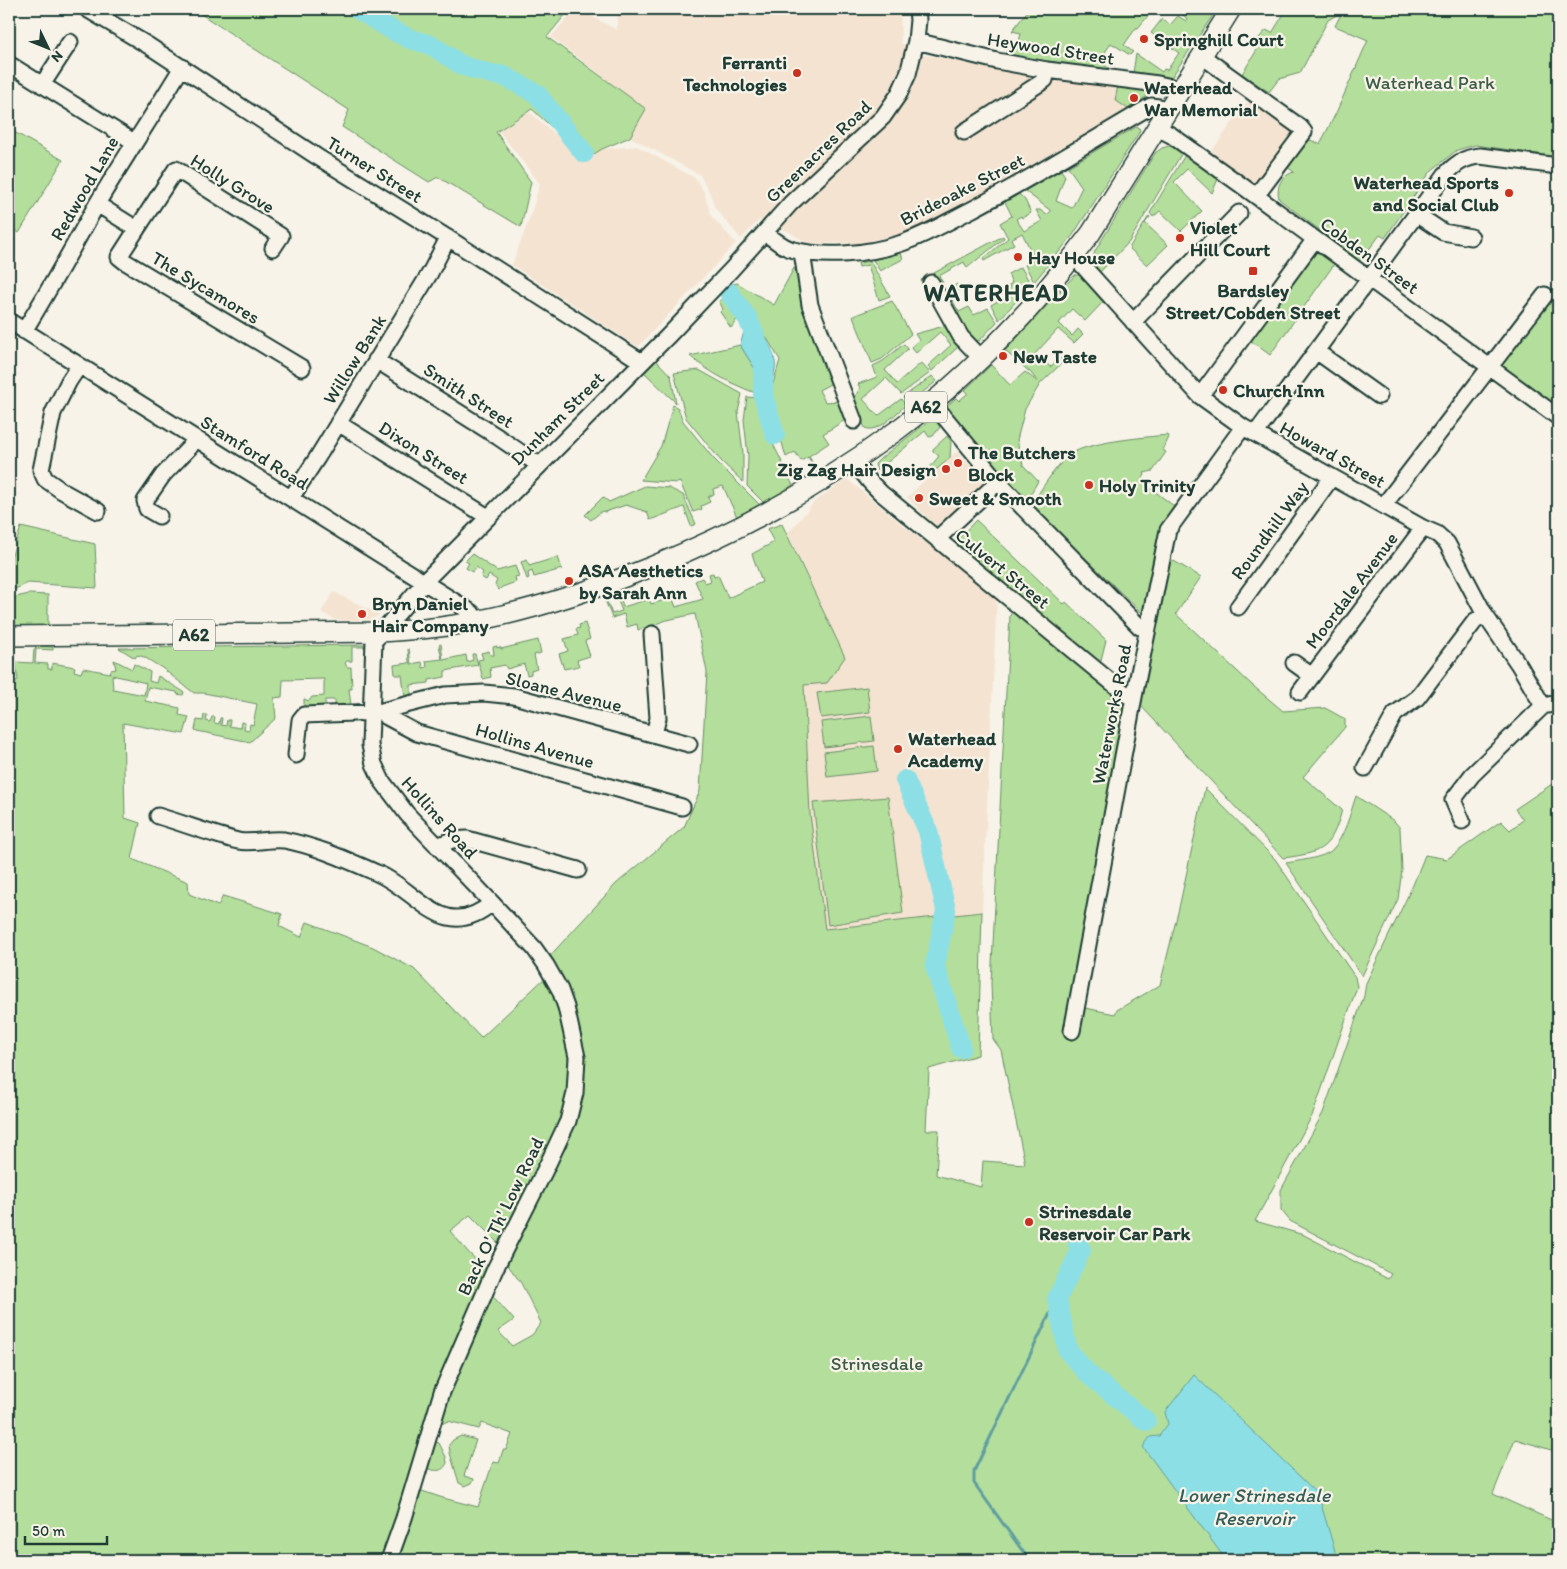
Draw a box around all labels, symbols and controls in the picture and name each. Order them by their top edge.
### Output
north arrow [22,22,72,72]
street label: Heywood Street [986,27,1116,70]
place label: Springhill Court [1154,28,1284,51]
marker: Springhill Court [1138,33,1150,45]
text: N [48,47,67,66]
place label: Ferranti Technologies [682,51,787,96]
marker: Ferranti Technologies [791,67,803,79]
park label: Waterhead Park [1365,71,1495,94]
place label: Waterhead War Memorial [1144,76,1258,121]
marker: Waterhead War Memorial [1128,92,1140,104]
street label: Greenacres Road [761,95,877,208]
street label: Turner Street [323,131,427,208]
street label: Redwood Lane [45,132,124,245]
street label: Holly Grove [186,148,279,218]
street label: Brideoake Street [896,148,1028,231]
place label: Waterhead Sports and Social Club [1354,171,1500,216]
marker: Waterhead Sports and Social Club [1503,187,1515,199]
street label: Cobden Street [1316,212,1424,299]
place label: Violet Hill Court [1190,216,1270,261]
marker: Violet Hill Court [1174,232,1186,244]
street label: The Sycamores [147,246,264,329]
place label: Hay House [1028,246,1115,269]
marker: Hay House [1012,251,1024,263]
marker: Bardsley Street/Cobden Street [1247,265,1259,277]
district label: WATERHEAD [923,278,1069,307]
place label: Bardsley Street/Cobden Street [1166,279,1340,324]
street label: Willow Bank [318,310,391,408]
place label: New Taste [1013,345,1097,368]
marker: New Taste [997,350,1009,362]
street label: Smith Street [419,358,518,433]
street label: Dunham Street [506,367,609,470]
place label: Church Inn [1233,379,1325,402]
marker: Church Inn [1217,384,1229,396]
road number: A62 [905,392,947,422]
street label: Stamford Road [196,410,314,495]
street label: Dixon Street [375,416,473,489]
street label: Howard Street [1276,416,1390,493]
place label: The Butchers Block [967,441,1076,486]
marker: The Butchers Block [952,457,964,469]
place label: Zig Zag Hair Design [777,458,936,481]
marker: Zig Zag Hair Design [940,463,952,475]
place label: Holy Trinity [1099,474,1196,497]
street label: Roundhill Way [1226,476,1313,584]
marker: Holy Trinity [1083,479,1095,491]
place label: Sweet & Smooth [929,487,1062,510]
marker: Sweet & Smooth [913,492,925,504]
street label: Culvert Street [951,523,1055,614]
street label: Moordale Avenue [1300,527,1403,653]
place label: ASA Aesthetics by Sarah Ann [578,559,704,604]
marker: ASA Aesthetics by Sarah Ann [563,575,575,587]
place label: Bryn Daniel Hair Company [372,592,489,637]
marker: Bryn Daniel Hair Company [356,608,368,620]
road number: A62 [173,620,215,650]
street label: Waterworks Road [1087,642,1136,786]
street label: Sloane Avenue [503,666,624,717]
street label: Hollins Avenue [473,718,597,773]
place label: Waterhead Academy [907,727,997,772]
marker: Waterhead Academy [892,743,904,755]
street label: Hollins Road [397,771,483,863]
street label: Back O' Th' Low Road [452,1133,549,1299]
place label: Strinesdale Reservoir Car Park [1039,1200,1190,1245]
marker: Strinesdale Reservoir Car Park [1023,1216,1035,1228]
park label: Strinesdale [831,1352,923,1375]
water label: Lower Strinesdale Reservoir [1178,1483,1332,1530]
scale bar [25,1514,108,1546]
text: 50 m [32,1522,65,1540]

